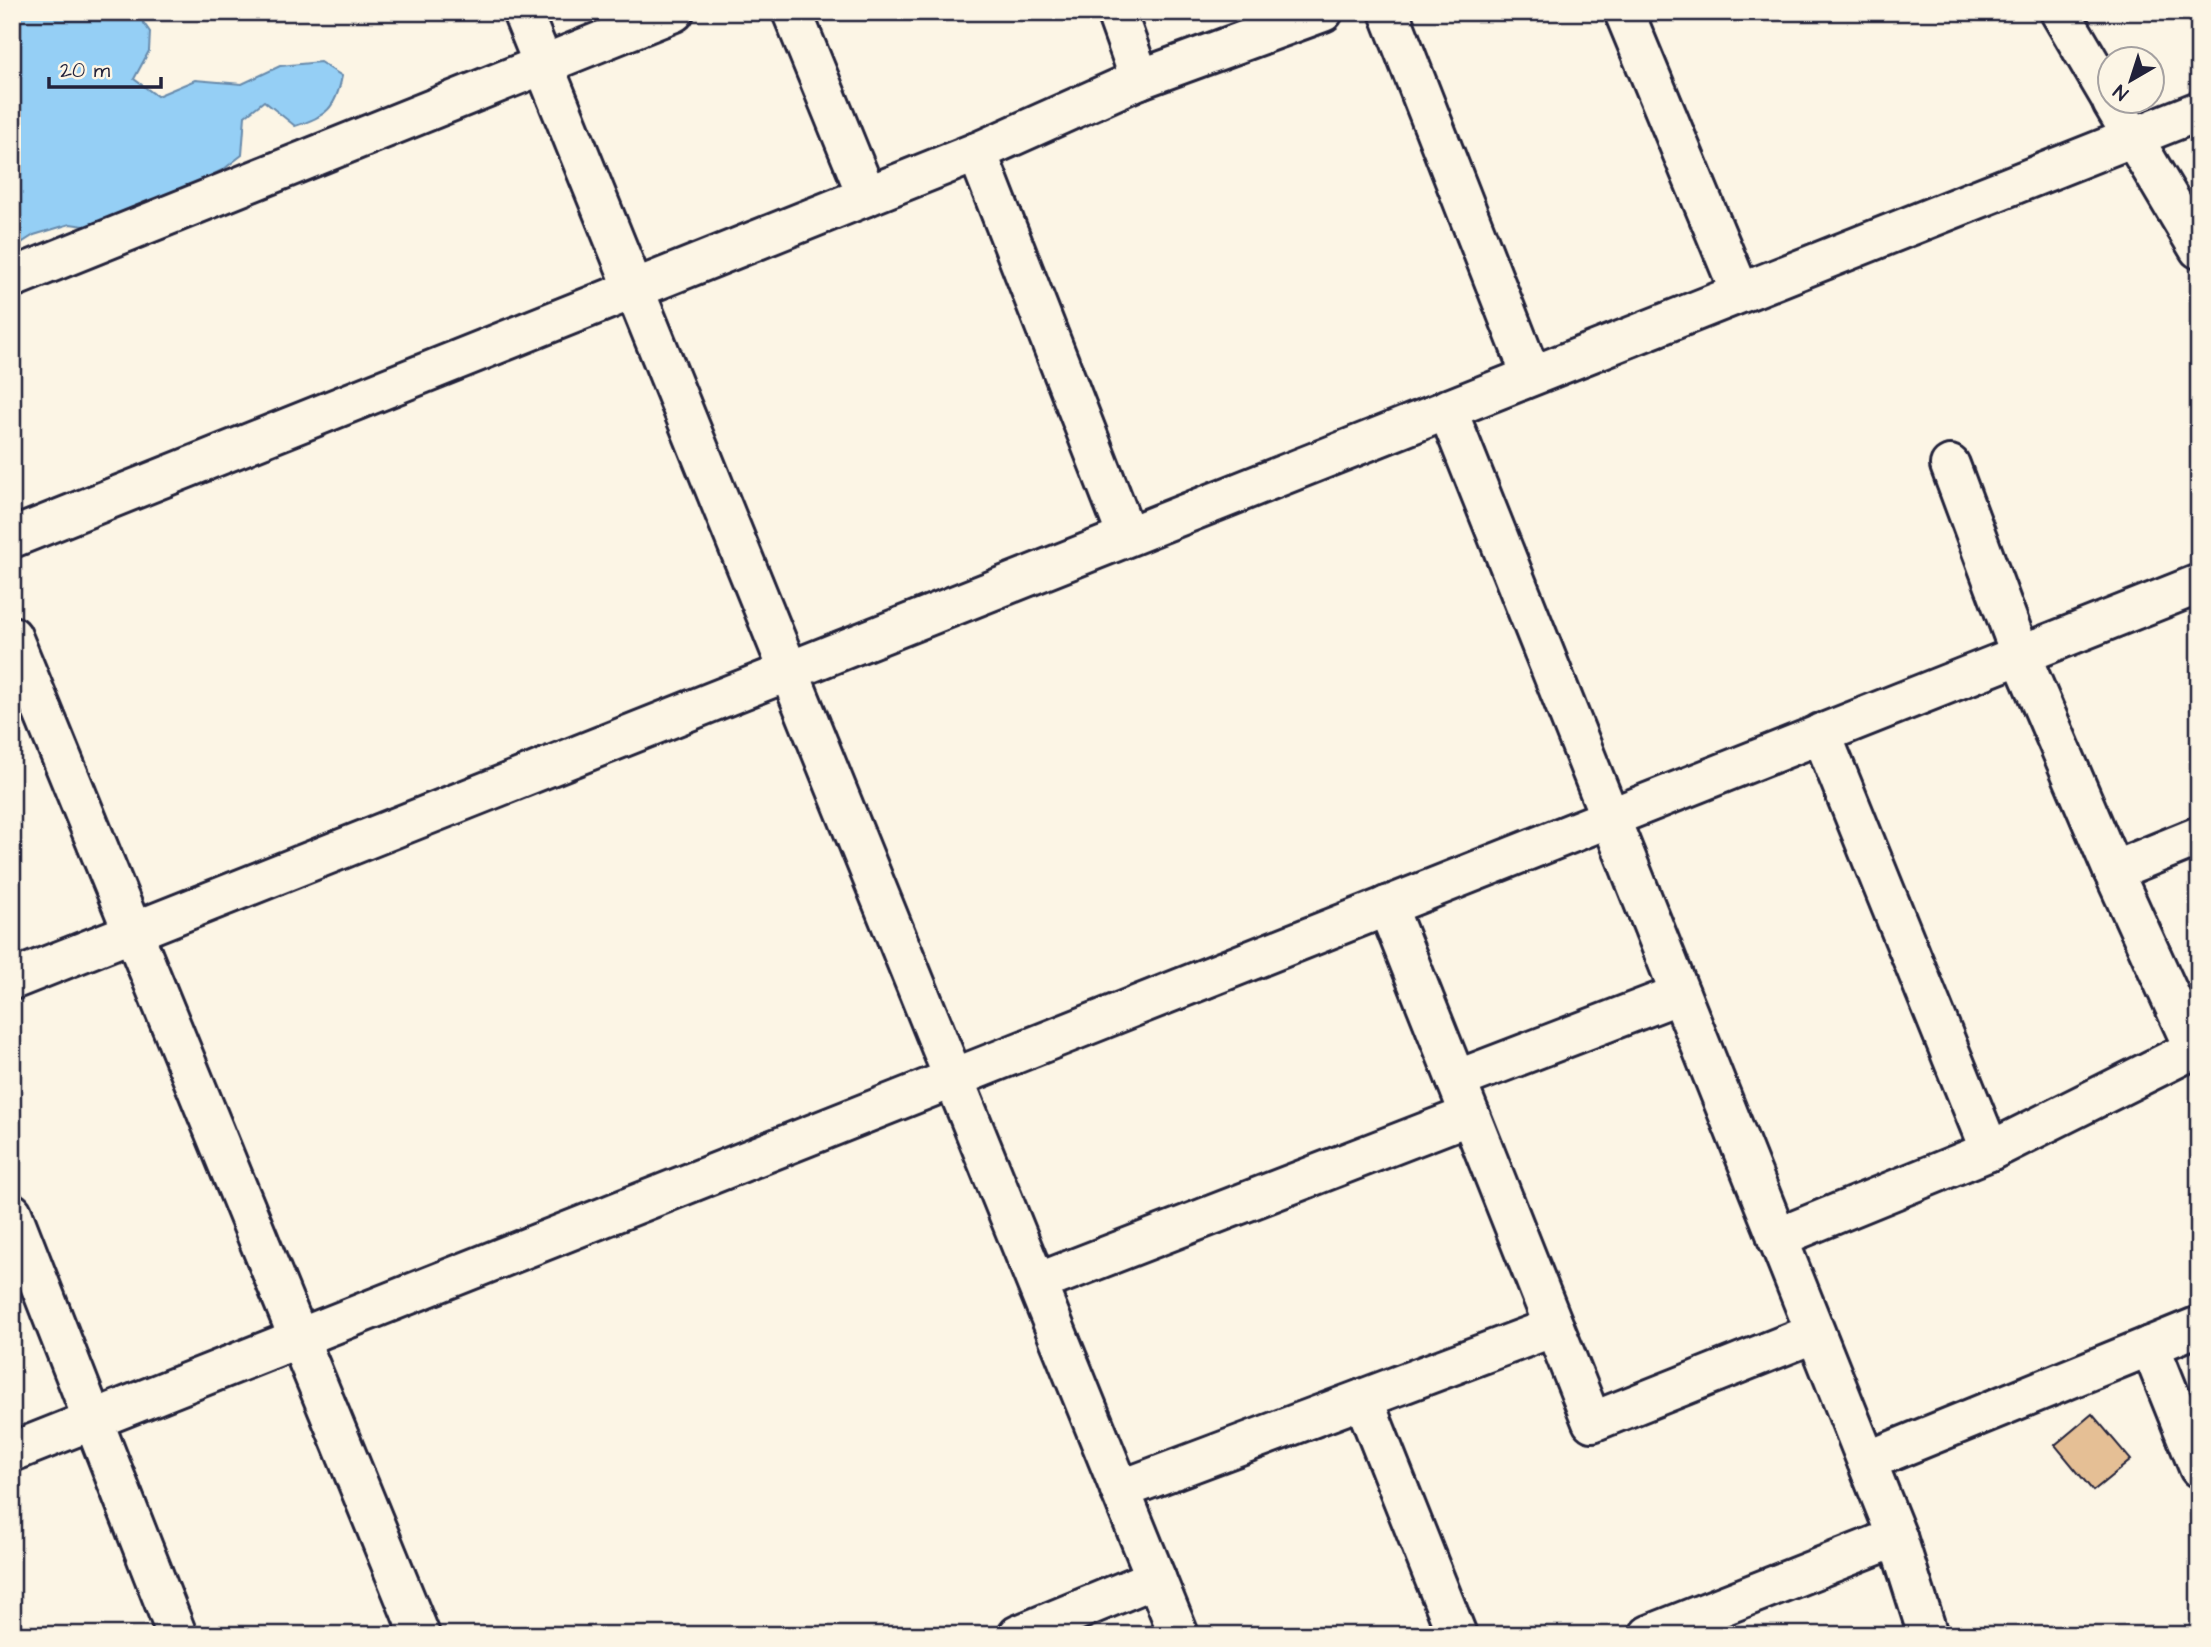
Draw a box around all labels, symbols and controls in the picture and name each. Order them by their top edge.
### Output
scale bar [49,46,161,90]
north arrow [2096,46,2166,116]
text: 20 m [60,56,111,85]
text: N [2108,78,2134,106]

